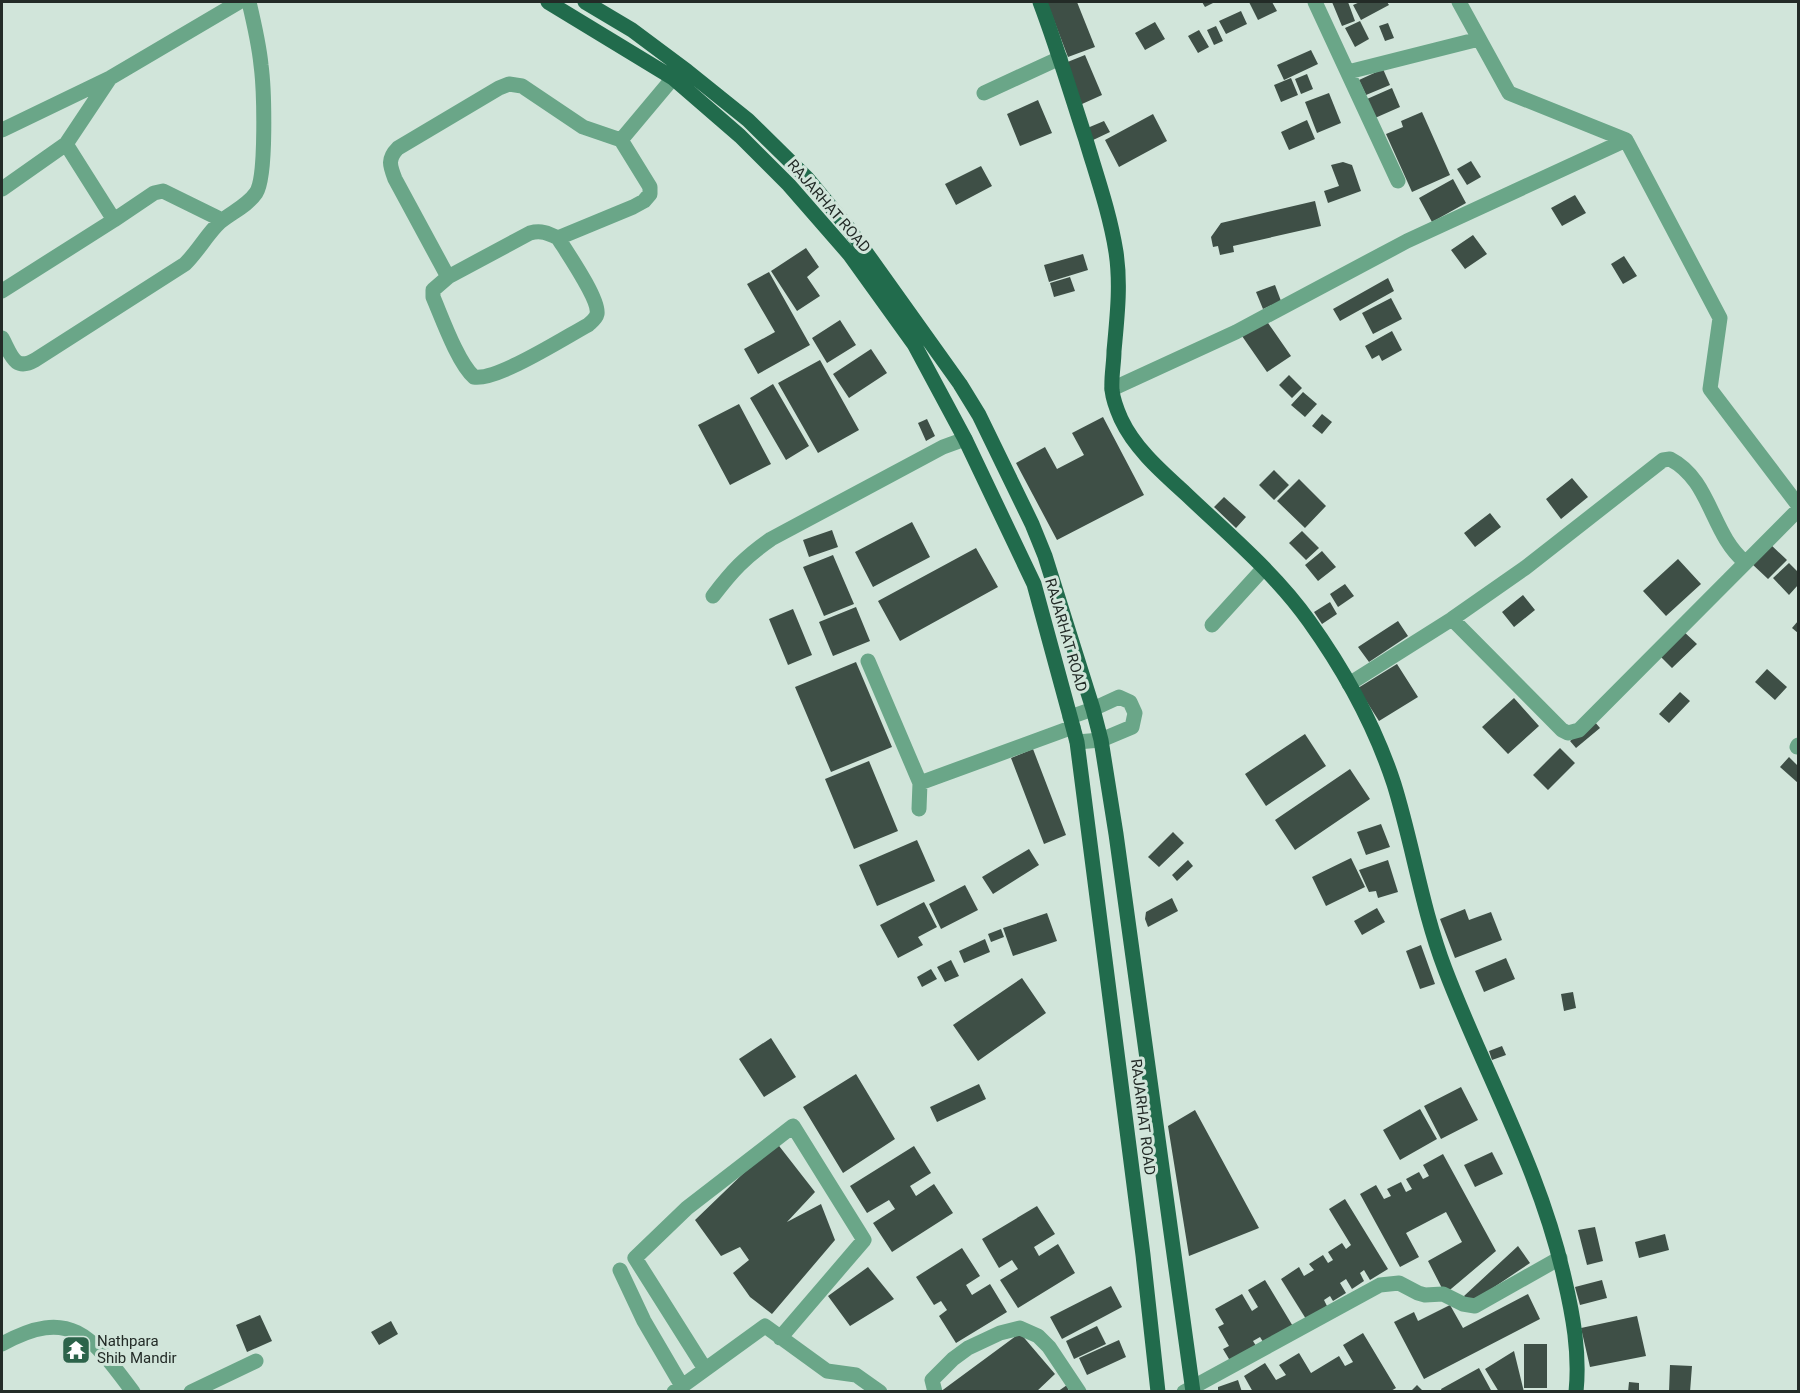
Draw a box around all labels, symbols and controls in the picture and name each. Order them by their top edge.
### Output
street label: RAJARHAT ROAD [784,156,874,256]
street label: RAJARHAT ROAD [1041,576,1091,694]
street label: RAJARHAT ROAD [1127,1058,1159,1176]
place label: Nathpara Shib Mandir [97,1332,177,1367]
temple icon: Nathpara Shib Mandir [60,1334,92,1366]

